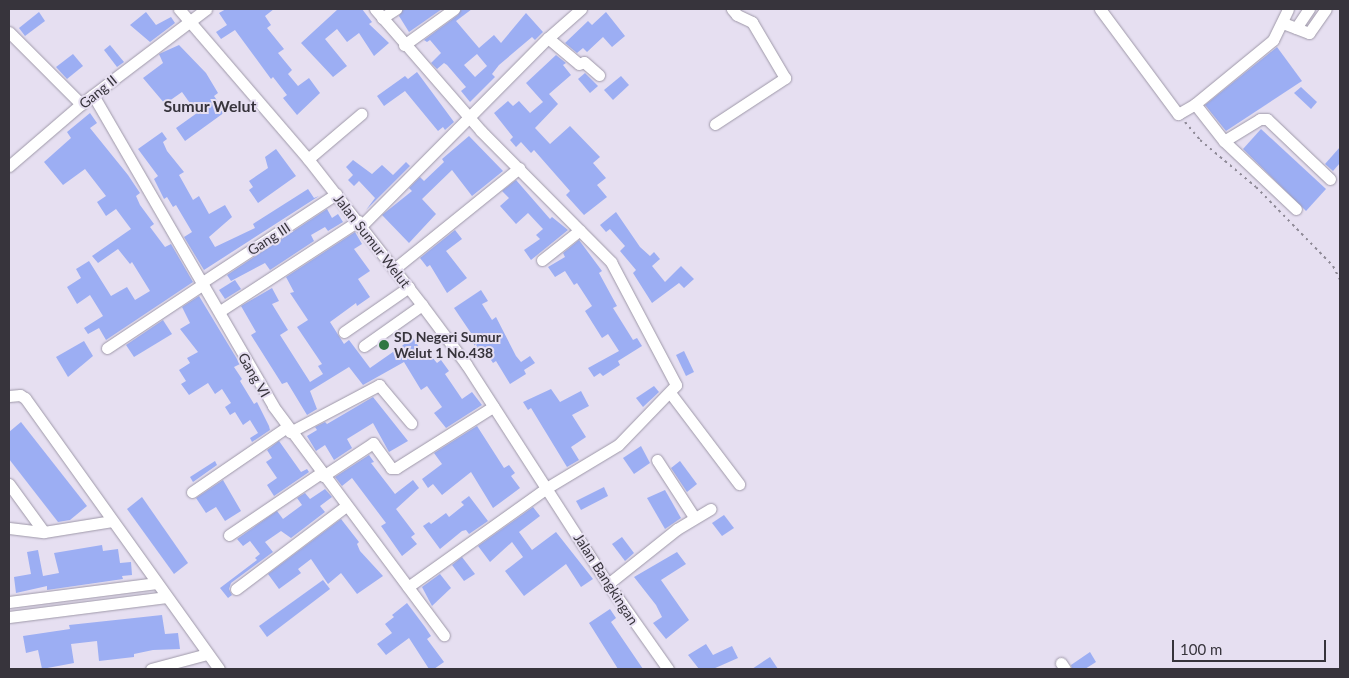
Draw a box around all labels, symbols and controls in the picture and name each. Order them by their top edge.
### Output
street label: Gang II [76,72,120,112]
district label: Sumur Welut [163,96,257,116]
street label: Jalan Sumur Welut [330,191,414,291]
street label: Gang III [244,219,294,259]
place label: SD Negeri Sumur Welut 1 No.438 [394,329,501,362]
marker: SD Negeri Sumur Welut 1 No.438 [378,339,390,351]
street label: Gang VI [234,349,274,401]
street label: Jalan Bangkingan [570,530,642,628]
scale bar [1174,630,1328,662]
text: 100 m [1180,640,1222,658]

